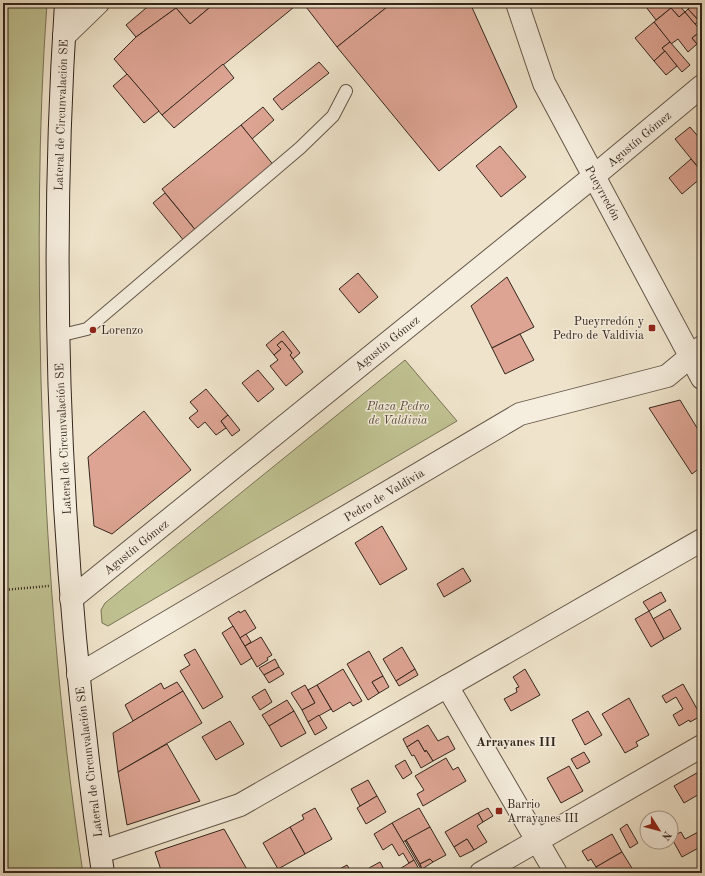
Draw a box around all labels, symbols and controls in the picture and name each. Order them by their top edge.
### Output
street label: Lateral de Circunvalación SE [53,39,71,191]
street label: Agustín Gómez [605,110,674,170]
street label: Pueyrredón [582,164,622,223]
street label: Agustín Gómez [353,314,422,373]
place label: Pueyrredón y Pedro de Valdivia [553,316,645,342]
marker: Pueyrredón y Pedro de Valdivia [647,323,657,333]
marker: Lorenzo [88,325,98,335]
place label: Lorenzo [101,325,143,337]
street label: Lateral de Circunvalación SE [54,363,74,515]
park label: Plaza Pedro de Valdivia [366,401,430,427]
street label: Pedro de Valdivia [342,467,427,524]
street label: Agustín Gómez [102,518,171,577]
street label: Lateral de Circunvalación SE [75,686,105,838]
district label: Arrayanes III [476,736,556,749]
place label: Barrio Arrayanes III [507,799,579,825]
marker: Barrio Arrayanes III [494,806,504,816]
north arrow [639,810,679,850]
text: N [659,828,673,842]

